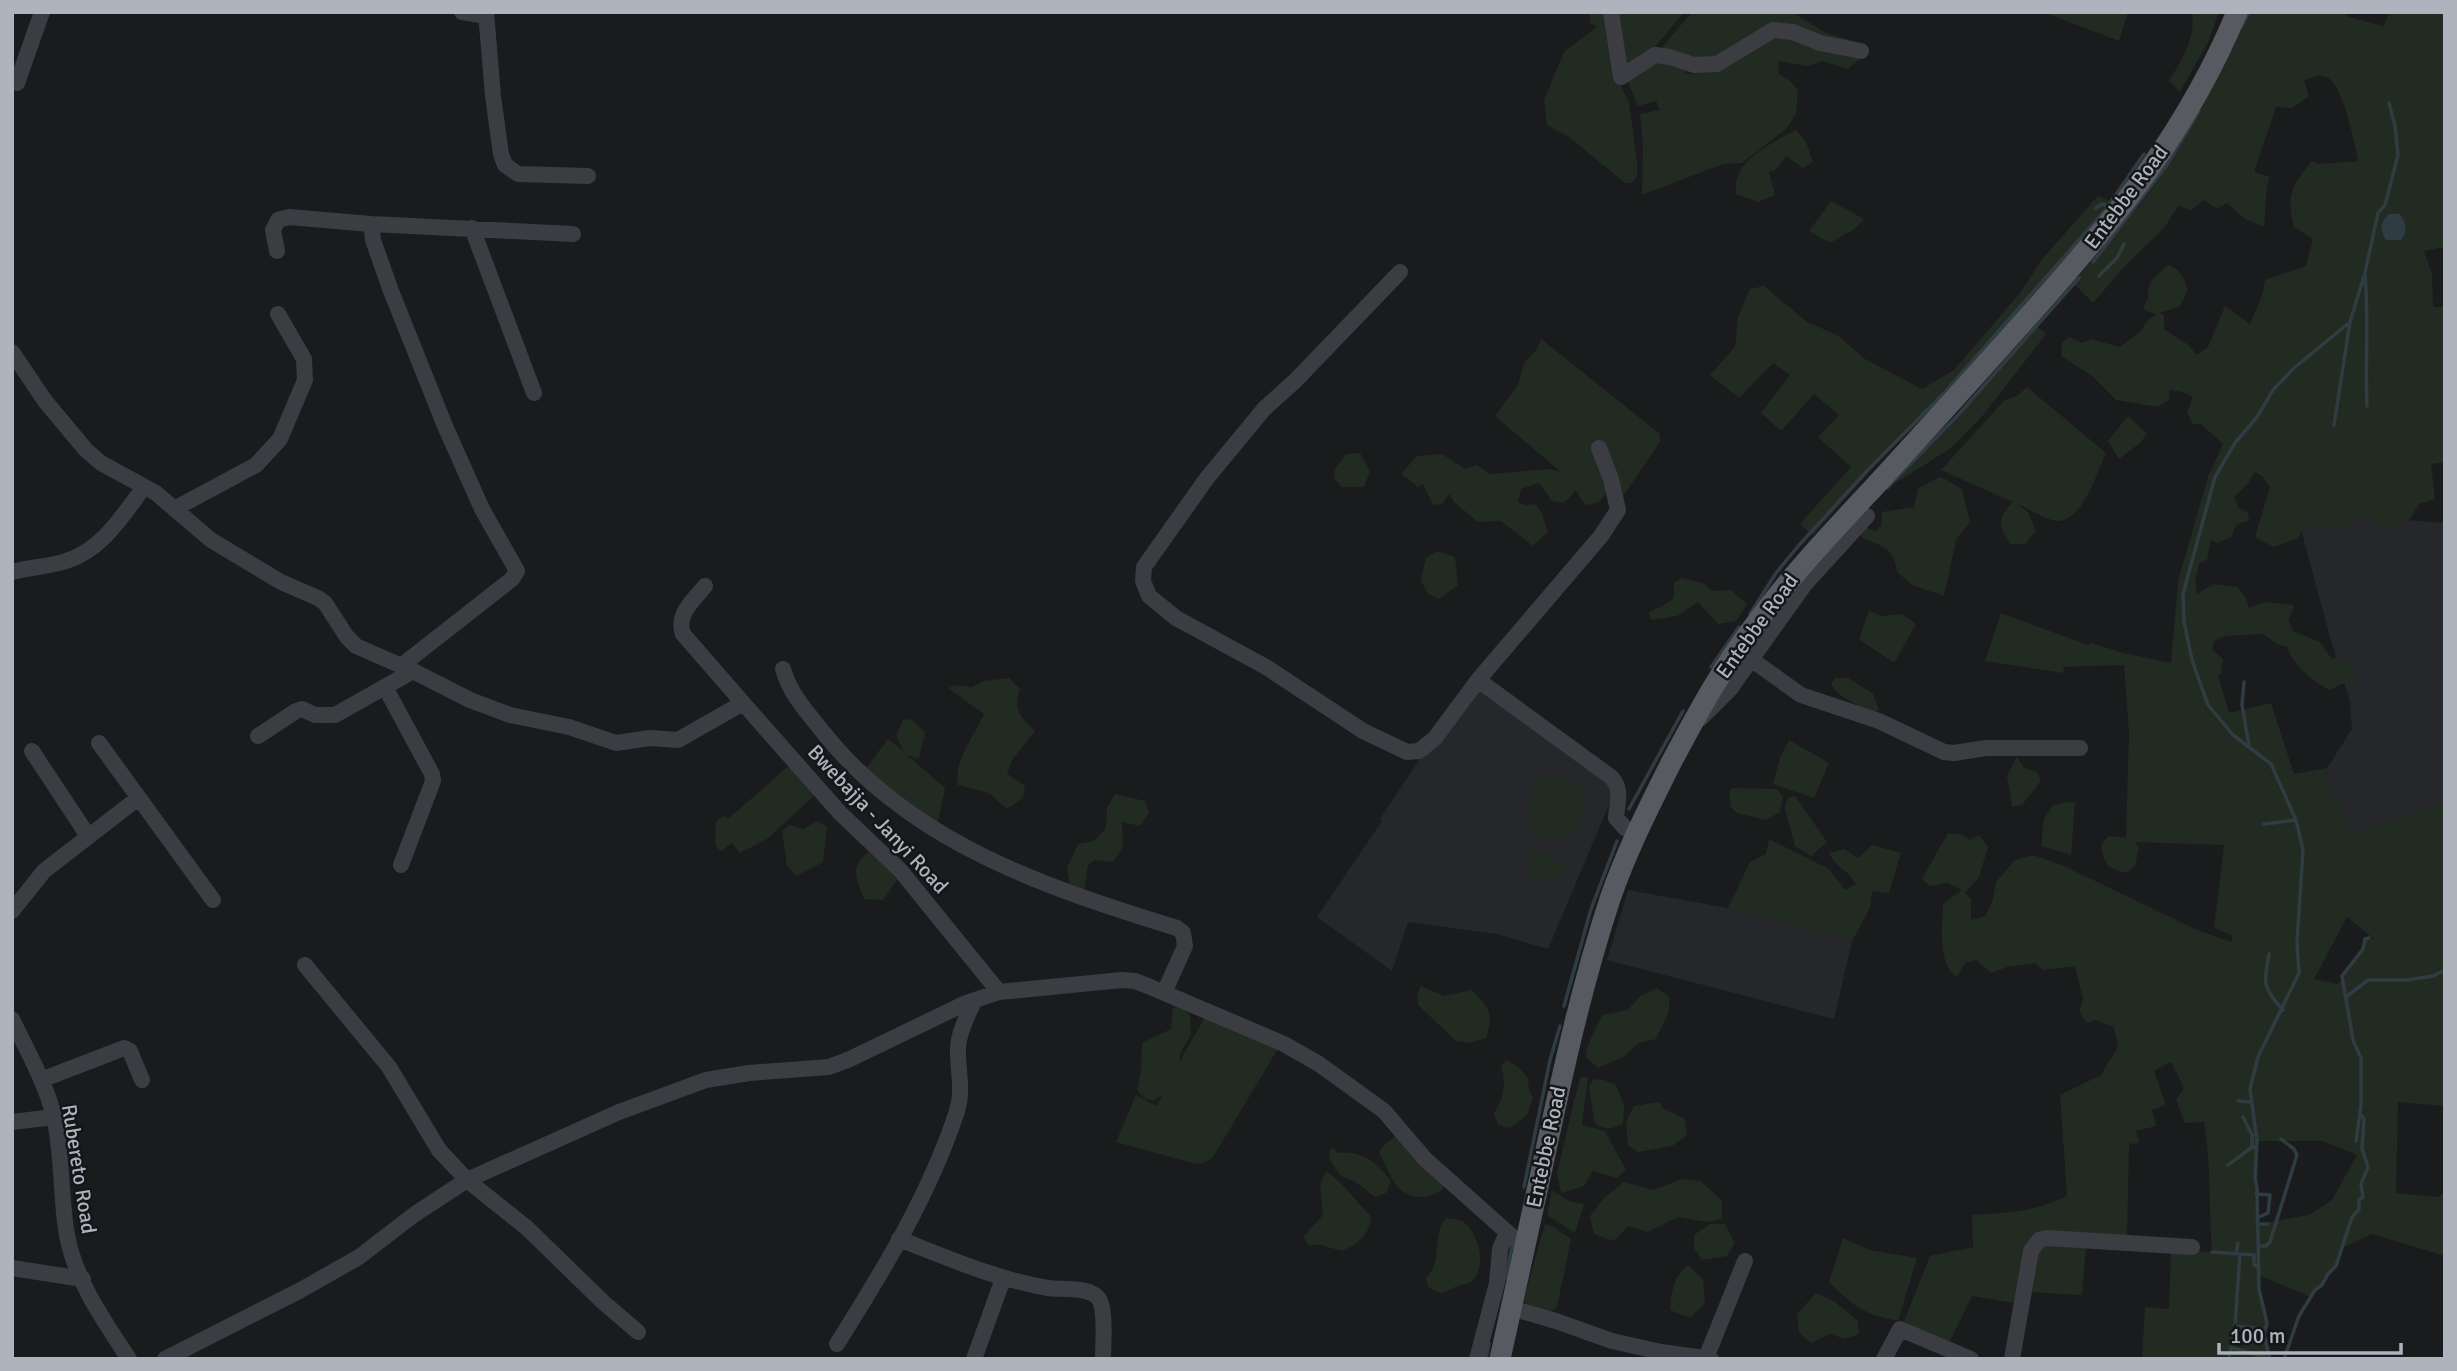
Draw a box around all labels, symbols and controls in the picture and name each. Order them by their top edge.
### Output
street label: Entebbe Road [2079,140,2173,254]
street label: Entebbe Road [1710,569,1804,683]
street label: Bwebajja - Janyi Road [802,739,954,899]
street label: Entebbe Road [1520,1084,1572,1210]
street label: Rubereto Road [56,1102,102,1236]
scale bar [2219,1312,2401,1356]
text: 100 m [2230,1323,2285,1349]

